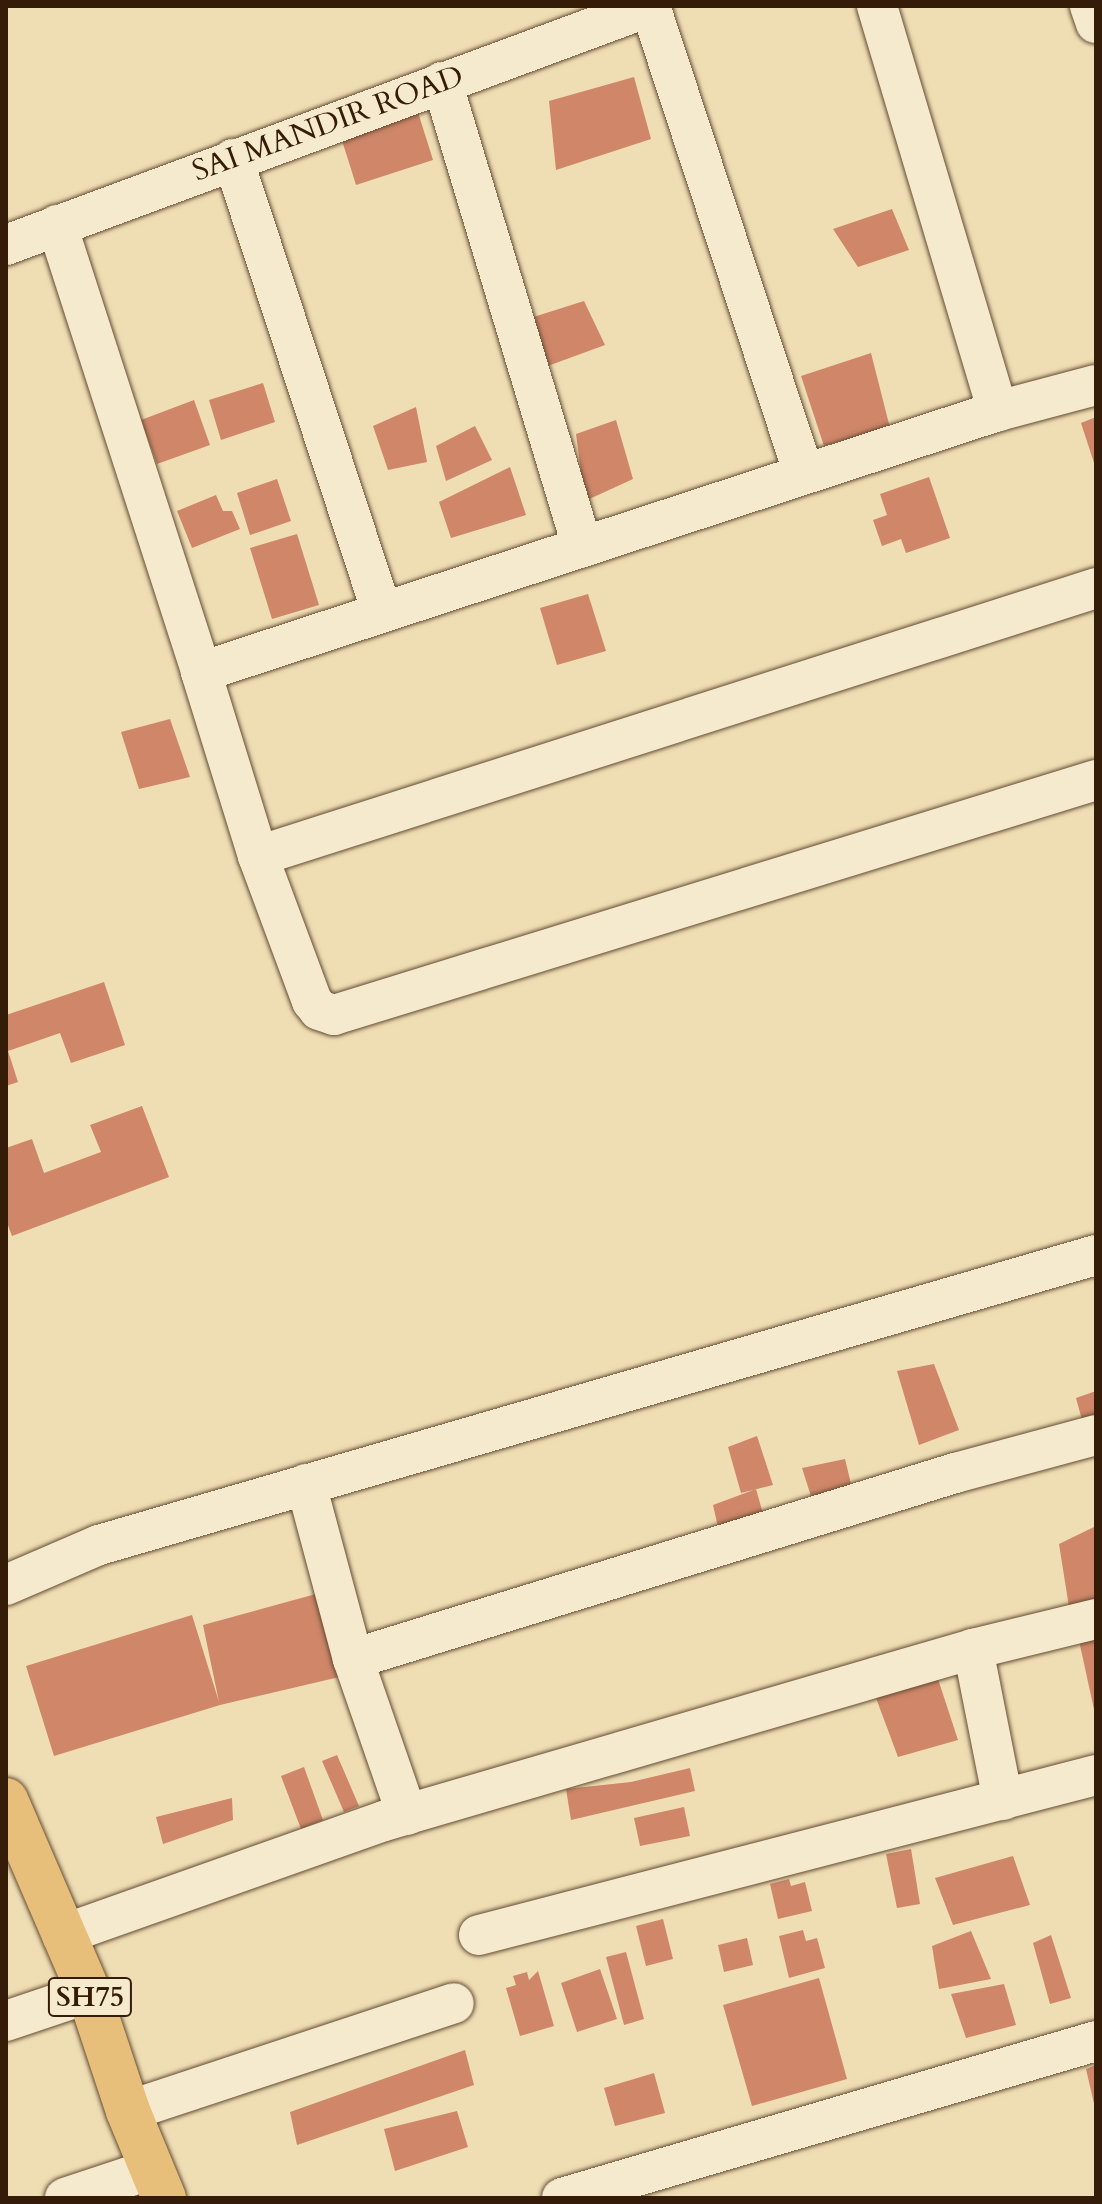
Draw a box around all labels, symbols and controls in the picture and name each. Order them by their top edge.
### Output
street label: SAI MANDIR ROAD [188,58,468,190]
road number: SH75 [46,1973,134,2021]

